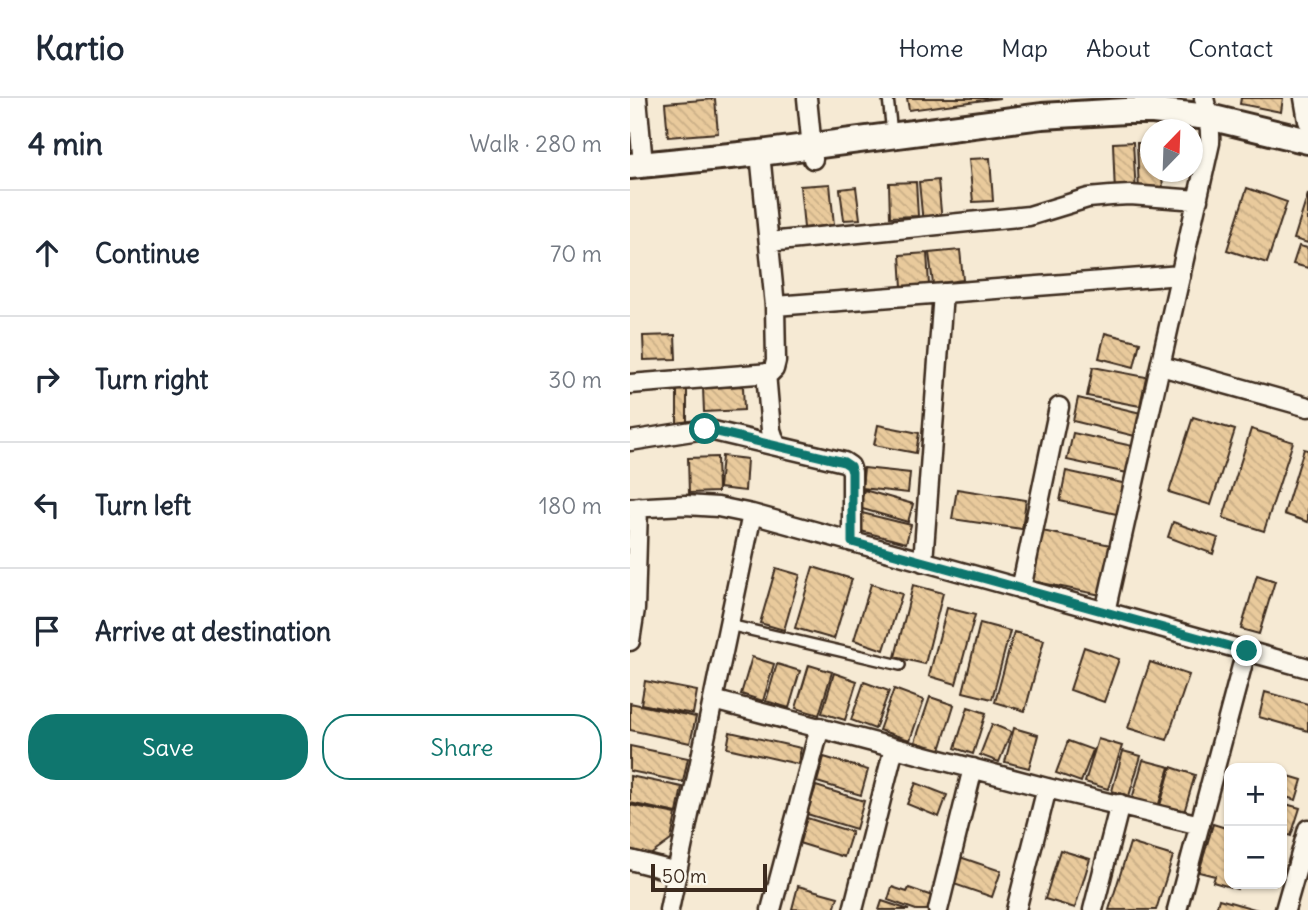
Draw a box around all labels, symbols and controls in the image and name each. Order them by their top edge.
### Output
text: Kartio [35,27,125,69]
text: Home [899,33,963,63]
text: Map [1001,33,1048,63]
text: About [1086,33,1150,63]
text: Contact [1188,33,1273,63]
north arrow [1140,119,1203,182]
text: 4 min [28,125,103,163]
text: Walk · 280 m [469,129,602,158]
icon: ahead [28,234,66,272]
text: Continue [95,237,200,270]
text: 70 m [550,239,602,268]
icon: right [28,360,66,398]
text: Turn right [95,363,208,396]
text: 30 m [548,365,602,394]
route start [689,413,720,444]
icon: left [28,486,66,524]
text: Turn left [95,489,191,522]
text: 180 m [539,491,602,520]
icon: arrive [28,612,66,650]
text: Arrive at destination [95,615,331,648]
route end [1231,635,1262,666]
button: Save [28,714,308,780]
button: Share [322,714,602,780]
map controls [1224,763,1287,889]
button: + [1224,763,1287,826]
button: − [1224,826,1287,889]
scale bar [651,861,766,893]
text: 50 m [662,864,707,888]

